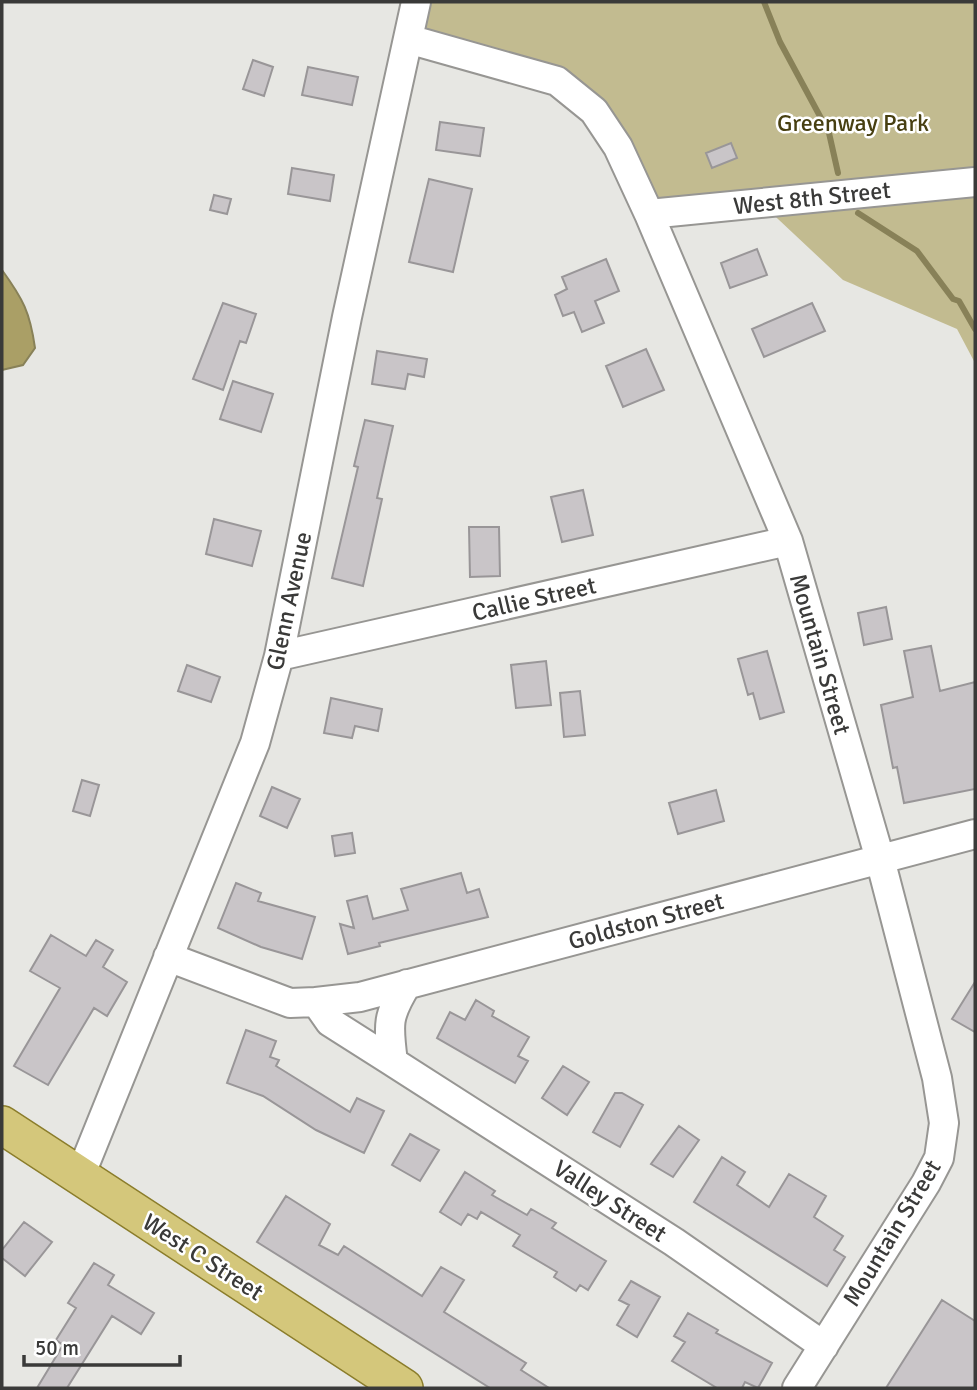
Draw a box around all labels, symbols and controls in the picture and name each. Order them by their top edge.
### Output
park label: Greenway Park [777,108,929,138]
street label: West 8th Street [732,175,892,221]
street label: Glenn Avenue [260,529,318,673]
street label: Callie Street [469,570,599,628]
street label: Mountain Street [783,570,857,738]
street label: Goldston Street [565,886,727,956]
street label: Valley Street [548,1153,672,1249]
street label: Mountain Street [836,1154,948,1312]
street label: West C Street [137,1207,269,1307]
scale bar [24,1324,180,1368]
text: 50 m [35,1335,79,1361]

